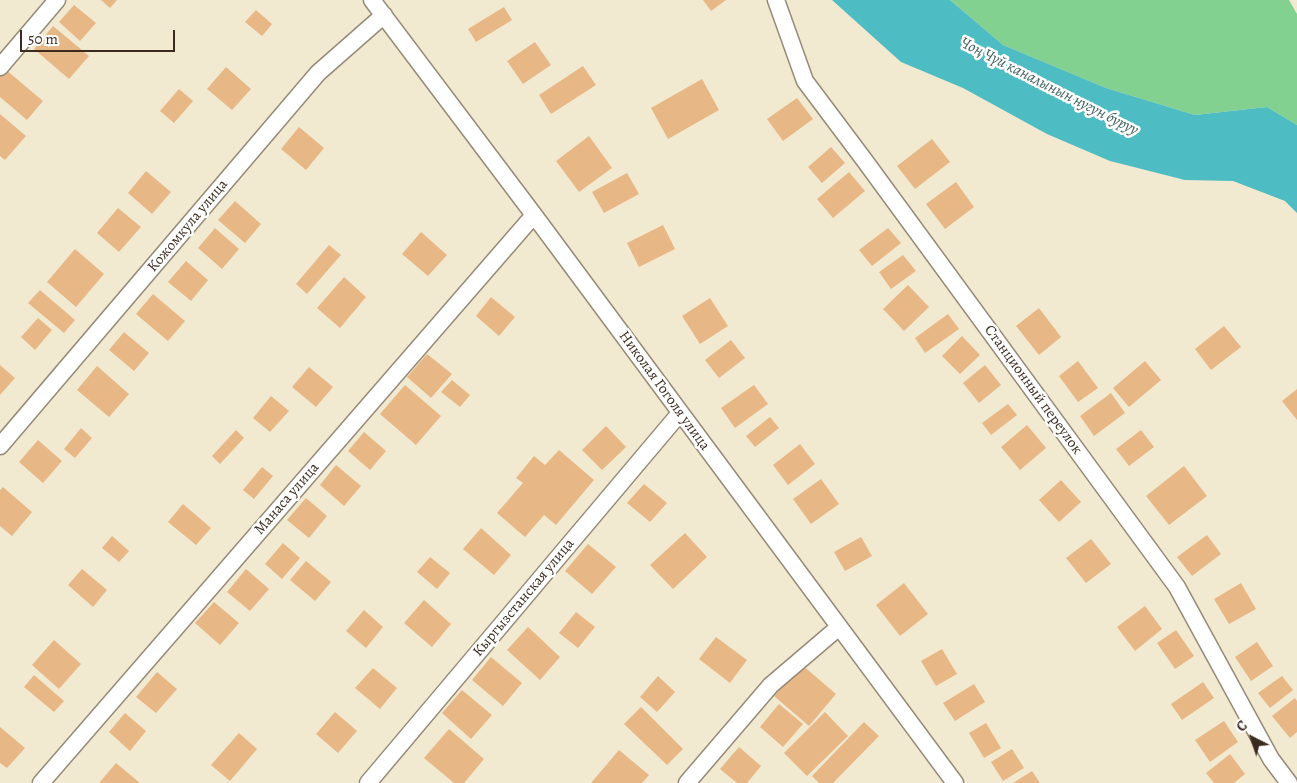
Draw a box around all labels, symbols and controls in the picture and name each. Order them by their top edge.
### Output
scale bar [22,20,178,52]
text: 50 m [28,29,58,49]
water label: Чоң Чүй каналынын нугун буруу [957,34,1141,140]
street label: Кожомкула улица [144,176,232,276]
street label: Станционный переулок [980,322,1086,458]
street label: Николая Гоголя улица [615,328,713,454]
street label: Манаса улица [251,459,323,539]
street label: Кыргызстанская улица [469,535,579,661]
north arrow [1227,713,1277,763]
text: С [1232,716,1251,736]

